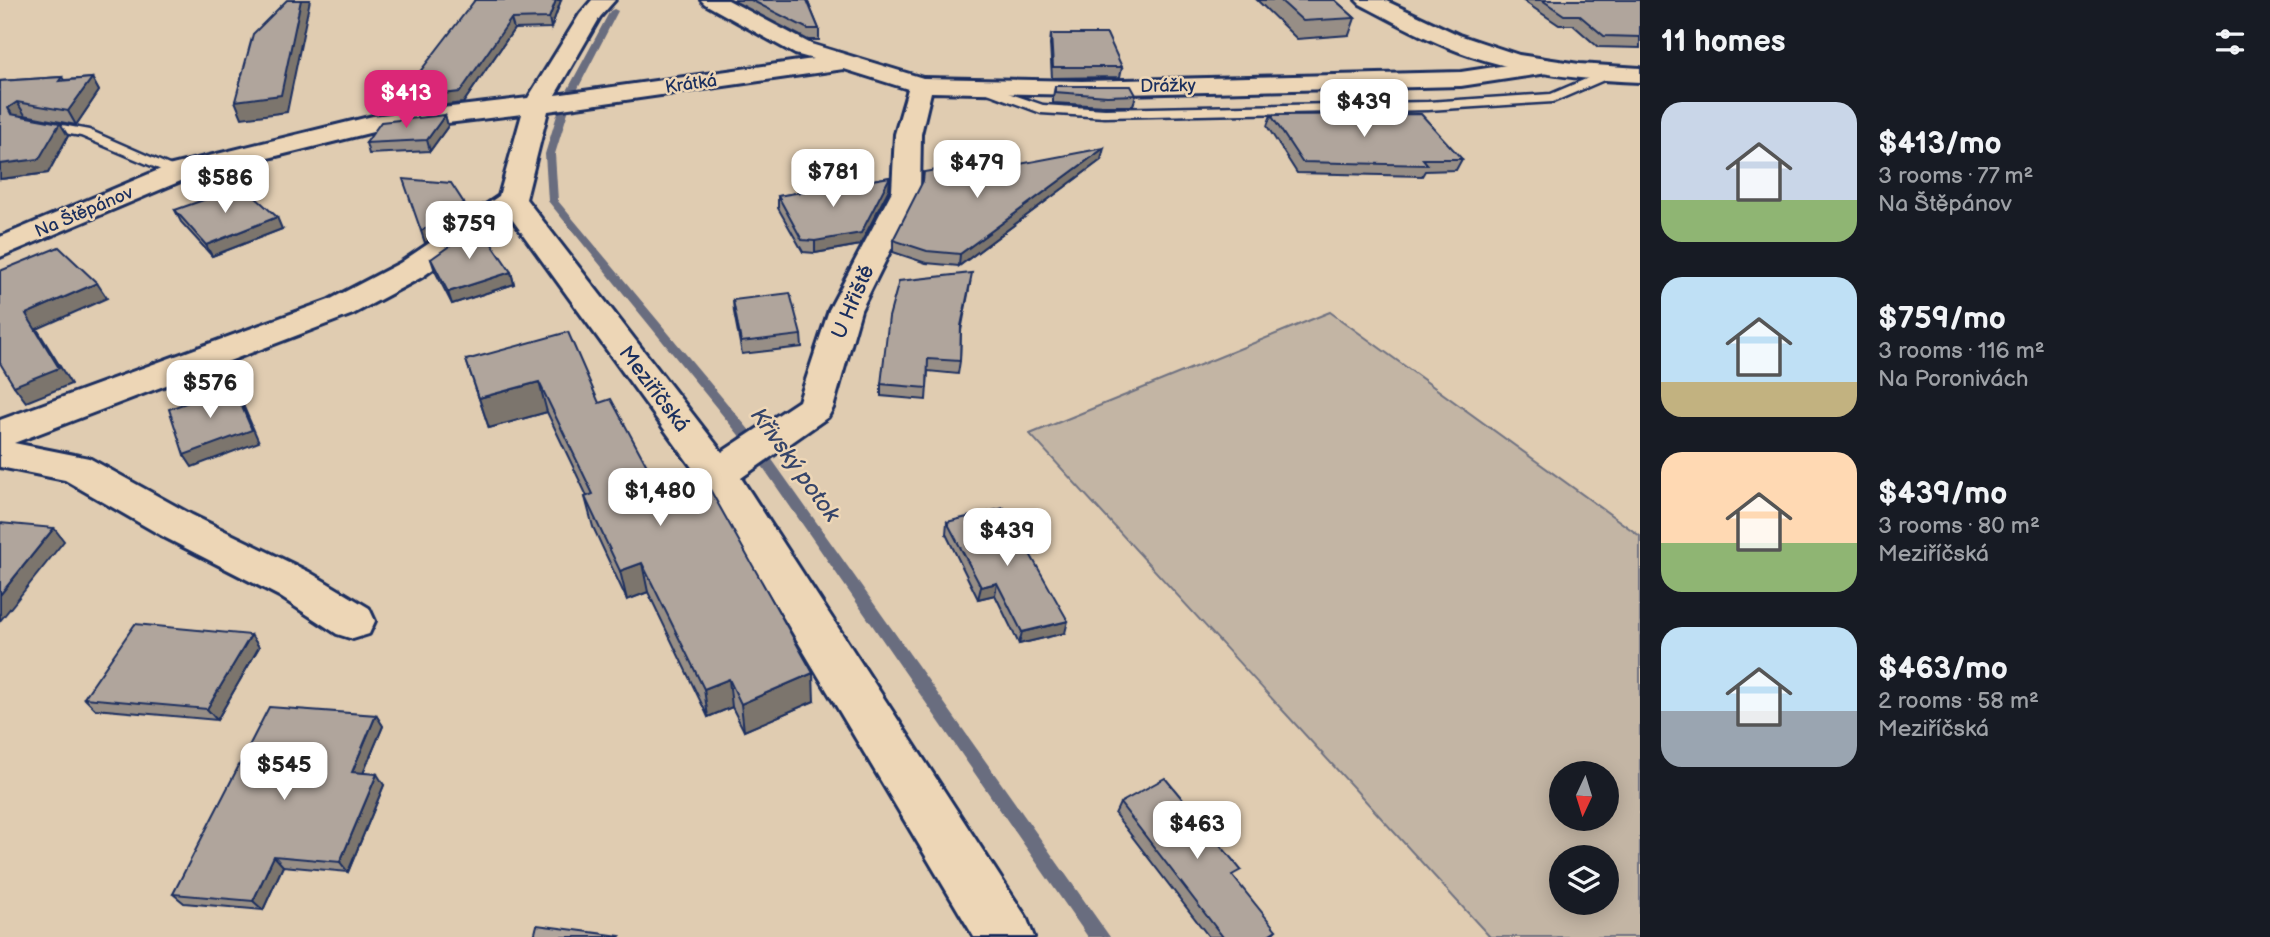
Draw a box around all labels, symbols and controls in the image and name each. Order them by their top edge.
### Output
icon: filters [2211,23,2249,61]
text: 11 homes [1661,24,1785,60]
street label: Krátká [664,70,718,98]
pin: $413 [365,71,447,130]
street label: Drážky [1140,75,1197,97]
text: $413 [380,79,432,107]
pin: $439 [1323,80,1405,139]
text: $439 [1336,88,1392,116]
text: $413/mo [1878,126,2002,162]
icon: home [1717,130,1801,214]
pin: $479 [936,140,1018,200]
text: $479 [950,149,1004,177]
pin: $781 [792,150,874,209]
pin: $586 [184,156,266,215]
text: $781 [807,158,859,186]
text: 3 rooms · 77 m² [1878,162,2034,190]
text: $586 [197,164,253,192]
street label: Na Štěpánov [31,181,137,242]
text: Na Štěpánov [1878,190,2012,218]
pin: $759 [428,202,510,261]
text: $759 [442,210,496,238]
street label: U Hřiště [826,261,880,343]
text: $759/mo [1878,301,2006,337]
icon: home [1717,305,1801,389]
text: 3 rooms · 116 m² [1878,337,2045,365]
street label: Meziříčská [614,341,694,437]
pin: $576 [169,360,251,420]
text: Na Poronivách [1878,365,2028,393]
text: $576 [183,369,237,397]
water label: Křivský potok [744,402,846,528]
pin: $1,480 [603,468,717,528]
text: $439/mo [1878,476,2007,512]
text: $1,480 [624,477,696,505]
icon: home [1717,480,1801,564]
pin: $439 [966,508,1048,568]
text: 3 rooms · 80 m² [1878,512,2040,540]
text: $439 [979,517,1035,545]
text: Meziříčská [1878,540,1989,568]
text: $463/mo [1878,651,2008,687]
icon: home [1717,655,1801,739]
text: 2 rooms · 58 m² [1878,687,2039,715]
text: Meziříčská [1878,715,1989,743]
pin: $545 [243,742,325,802]
text: $545 [256,751,312,779]
north arrow [1549,761,1619,831]
map controls [1549,761,1619,915]
pin: $463 [1156,802,1238,861]
text: $463 [1169,810,1225,838]
button: layers [1549,845,1619,915]

